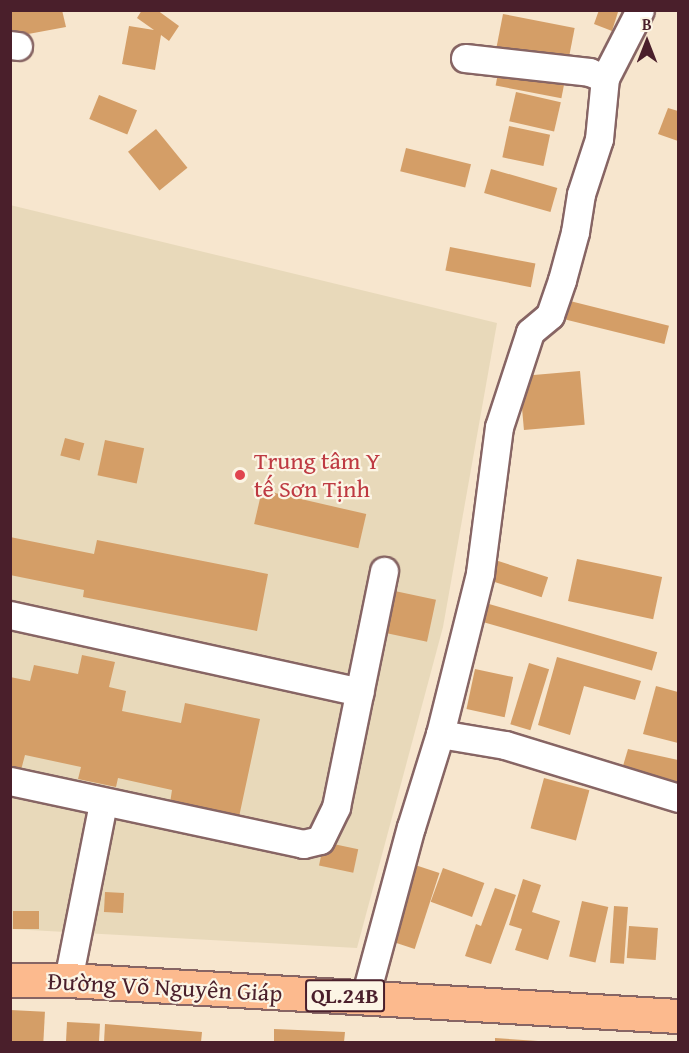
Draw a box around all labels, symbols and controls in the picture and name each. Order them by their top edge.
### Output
north arrow [617,12,677,72]
text: B [642,12,652,36]
place label: Trung tâm Y tế Sơn Tịnh [254,447,380,503]
marker: Trung tâm Y tế Sơn Tịnh [231,466,249,484]
street label: Đường Võ Nguyên Giáp [47,966,283,1008]
road number: QL.24B [304,977,386,1015]

